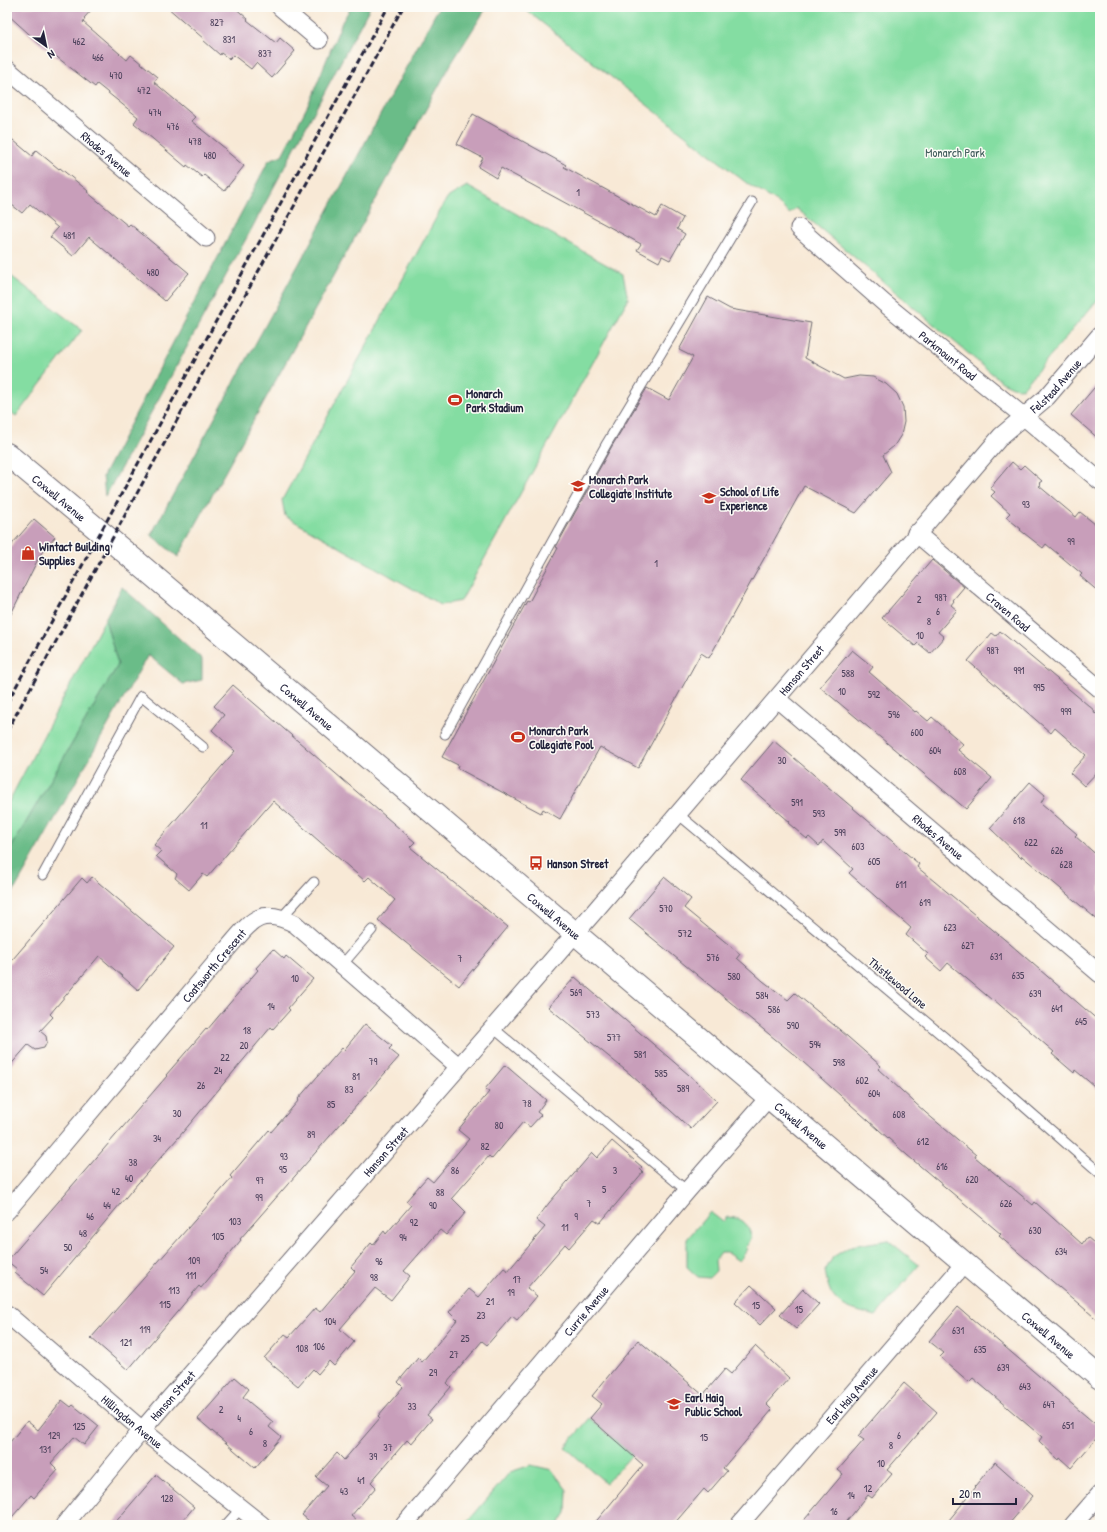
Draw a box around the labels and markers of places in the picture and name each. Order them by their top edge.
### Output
place label: Monarch Park Stadium [466,385,524,416]
sports icon: Monarch Park Stadium [447,392,463,408]
place label: Monarch Park Collegiate Institute [589,471,672,503]
school or university icon: Monarch Park Collegiate Institute [570,478,586,494]
place label: School of Life Experience [720,483,779,515]
school or university icon: School of Life Experience [701,490,717,506]
place label: Wintact Building Supplies [39,538,110,570]
shop icon: Wintact Building Supplies [20,545,36,561]
place label: Monarch Park Collegiate Pool [529,722,594,754]
sports icon: Monarch Park Collegiate Pool [510,729,526,745]
bus stop icon: Hanson Street [528,855,544,871]
place label: Hanson Street [547,855,609,872]
place label: Earl Haig Public School [685,1389,743,1420]
school or university icon: Earl Haig Public School [666,1396,682,1412]

